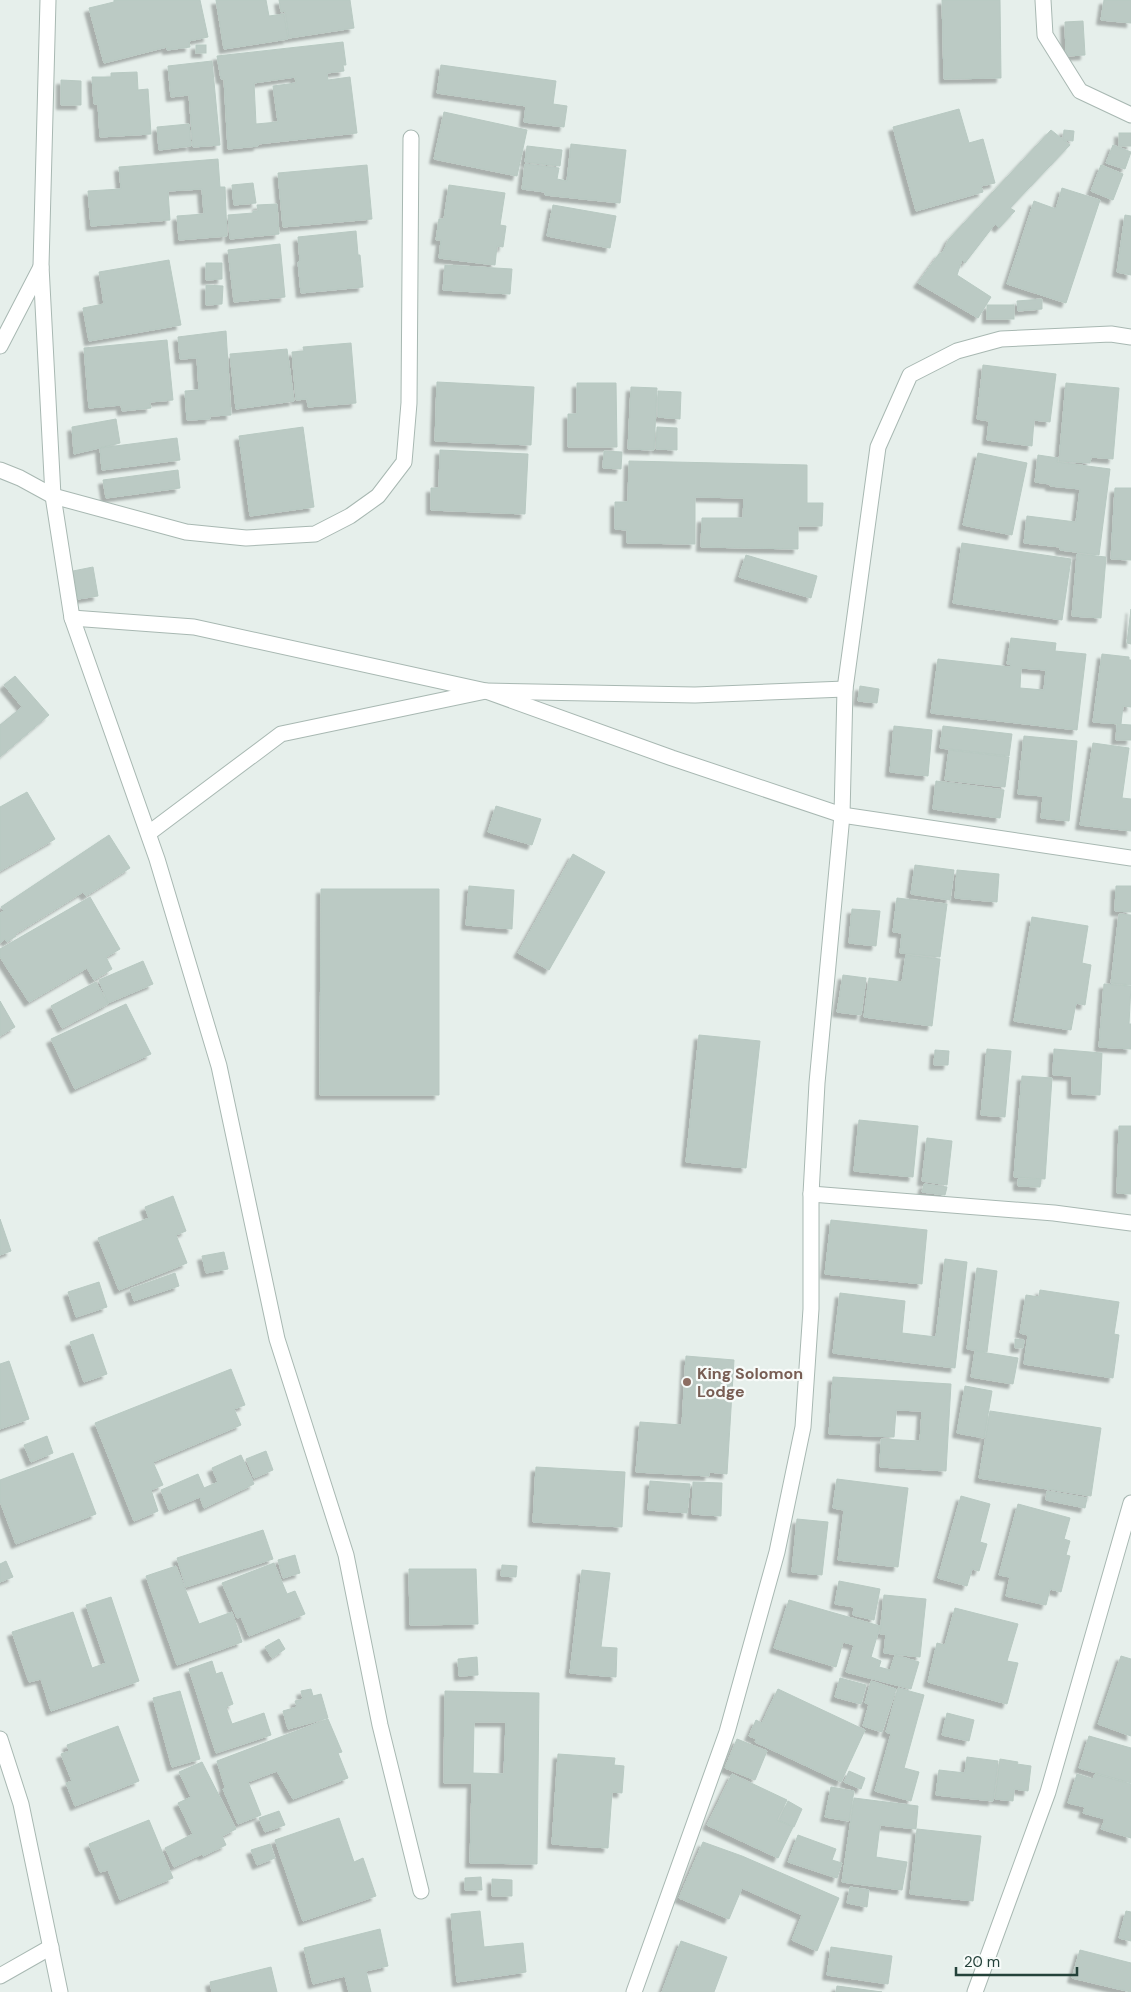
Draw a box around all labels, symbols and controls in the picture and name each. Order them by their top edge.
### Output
place label: King Solomon Lodge [697,1363,803,1402]
marker: King Solomon Lodge [681,1376,693,1388]
scale bar [956,1944,1077,1976]
text: 20 m [964,1952,1000,1972]

